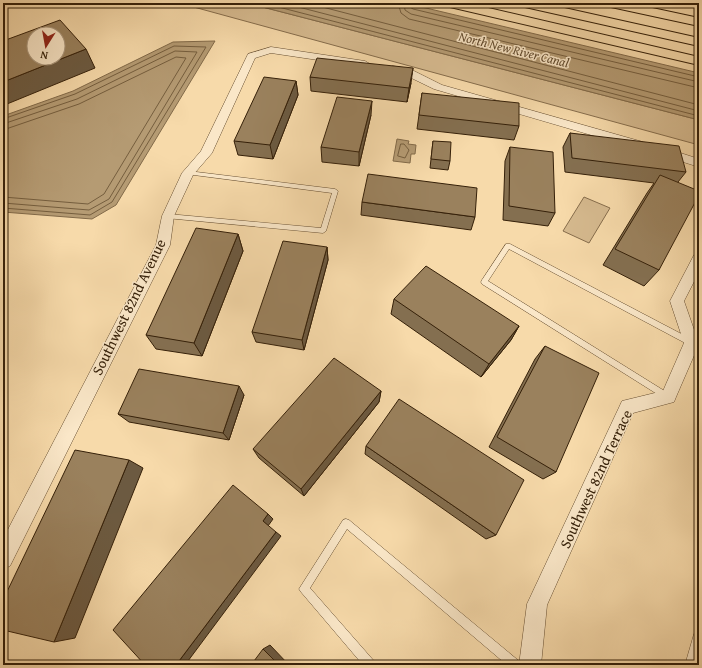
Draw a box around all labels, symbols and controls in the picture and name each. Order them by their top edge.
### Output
north arrow [26,26,66,66]
water label: North New River Canal [457,27,571,72]
text: N [38,47,49,64]
street label: Southwest 82nd Avenue [86,235,171,378]
street label: Southwest 82nd Terrace [554,406,637,552]

